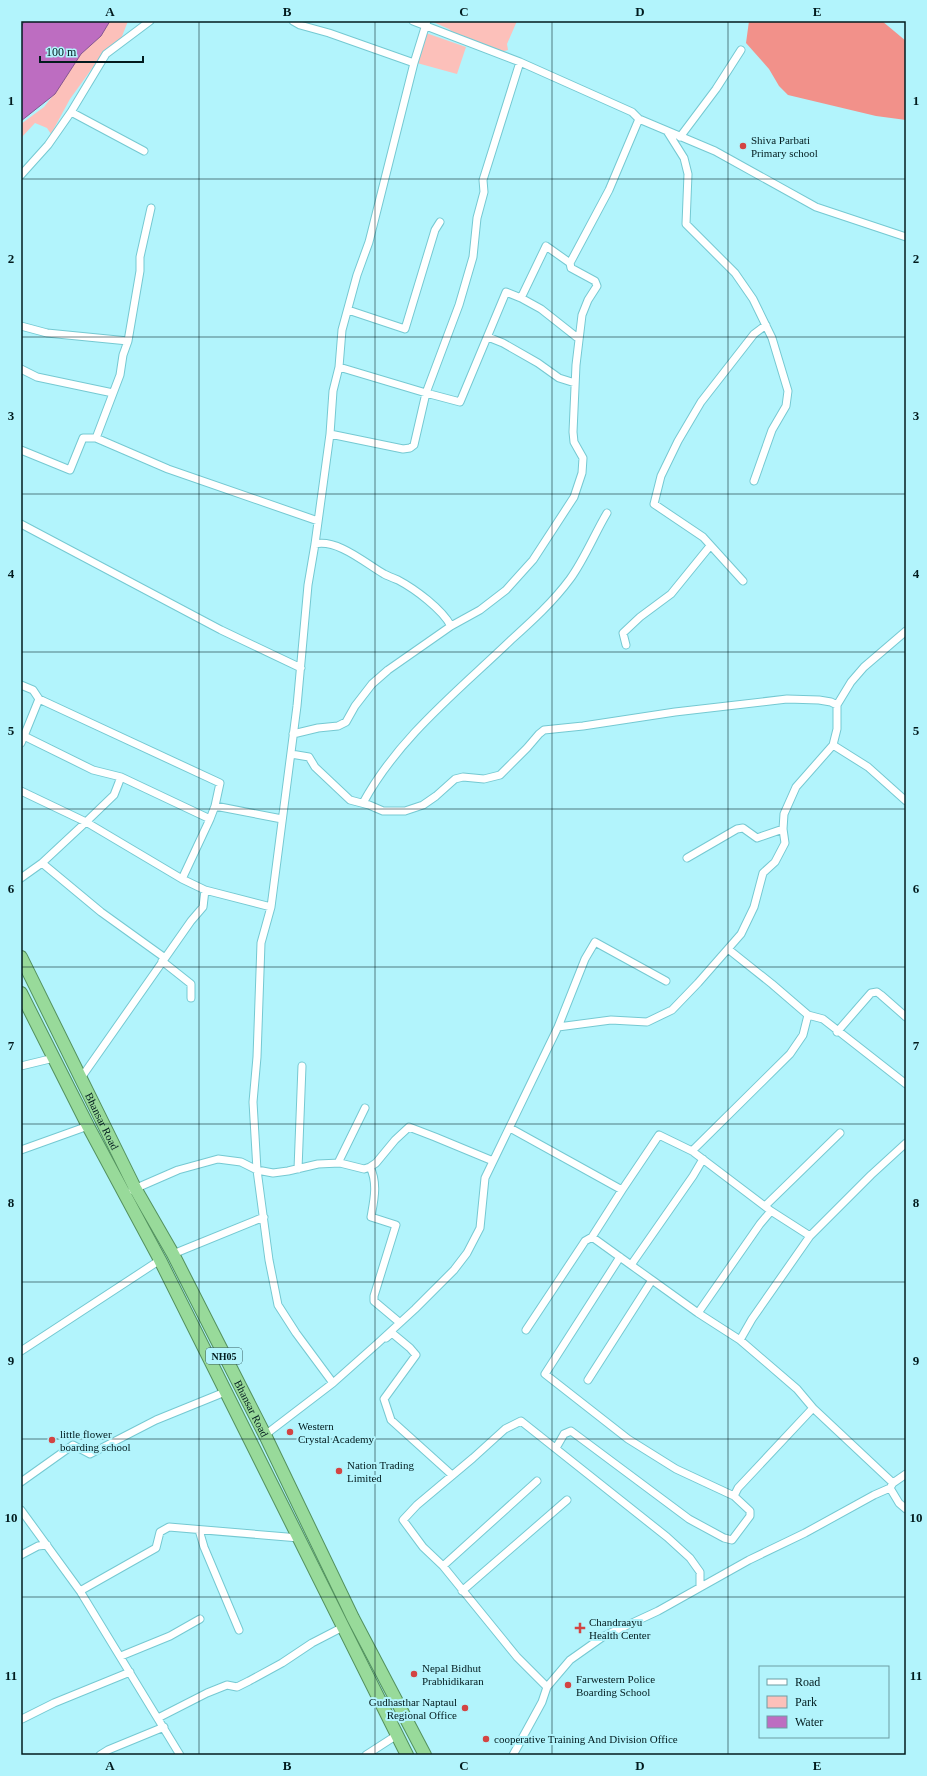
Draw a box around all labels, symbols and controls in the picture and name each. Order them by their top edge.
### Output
text: A [105,4,115,19]
text: B [283,4,292,19]
text: C [459,4,469,19]
text: D [635,4,645,19]
text: E [813,4,821,19]
scale bar [40,38,143,64]
text: 100 m [46,45,77,59]
text: 1 [8,93,14,108]
text: 1 [913,93,919,108]
place label: Shiva Parbati Primary school [751,134,818,159]
marker: Shiva Parbati Primary school [738,141,748,151]
text: 2 [8,251,14,266]
text: 2 [913,251,919,266]
text: 3 [8,408,15,423]
text: 3 [913,408,920,423]
text: 4 [8,566,15,581]
text: 4 [913,566,920,581]
text: 5 [8,723,15,738]
text: 5 [913,723,920,738]
text: 6 [8,881,15,896]
text: 6 [913,881,920,896]
text: 7 [8,1038,15,1053]
text: 7 [913,1038,920,1053]
street label: Bhansar Road [83,1091,121,1152]
text: 8 [8,1195,15,1210]
text: 8 [913,1195,920,1210]
road number: NH05 [206,1348,242,1364]
text: 9 [8,1353,15,1368]
text: 9 [913,1353,920,1368]
street label: Bhansar Road [232,1378,271,1439]
place label: Western Crystal Academy [298,1420,375,1445]
marker: Western Crystal Academy [285,1427,295,1437]
place label: little flower boarding school [60,1428,131,1453]
marker: little flower boarding school [47,1435,57,1445]
place label: Nation Trading Limited [347,1459,414,1484]
marker: Nation Trading Limited [334,1466,344,1476]
text: 10 [5,1510,18,1525]
text: 10 [910,1510,923,1525]
place label: Chandraayu Health Center [589,1616,651,1641]
marker: Chandraayu Health Center [574,1622,586,1634]
place label: Nepal Bidhut Prabhidikaran [422,1662,484,1687]
legend [759,1666,889,1738]
text: 11 [5,1668,17,1683]
text: 11 [910,1668,922,1683]
marker: Nepal Bidhut Prabhidikaran [409,1669,419,1679]
place label: Farwestern Police Boarding School [576,1673,655,1698]
text: Road [795,1675,820,1689]
marker: Farwestern Police Boarding School [563,1680,573,1690]
text: Park [795,1695,817,1709]
place label: Gudhasthar Naptaul Regional Office [369,1696,457,1721]
marker: Gudhasthar Naptaul Regional Office [460,1703,470,1713]
text: Water [795,1715,823,1729]
place label: cooperative Training And Division Office [494,1733,678,1745]
marker: cooperative Training And Division Office [481,1734,491,1744]
text: A [105,1758,115,1773]
text: B [283,1758,292,1773]
text: C [459,1758,469,1773]
text: D [635,1758,645,1773]
text: E [813,1758,821,1773]

